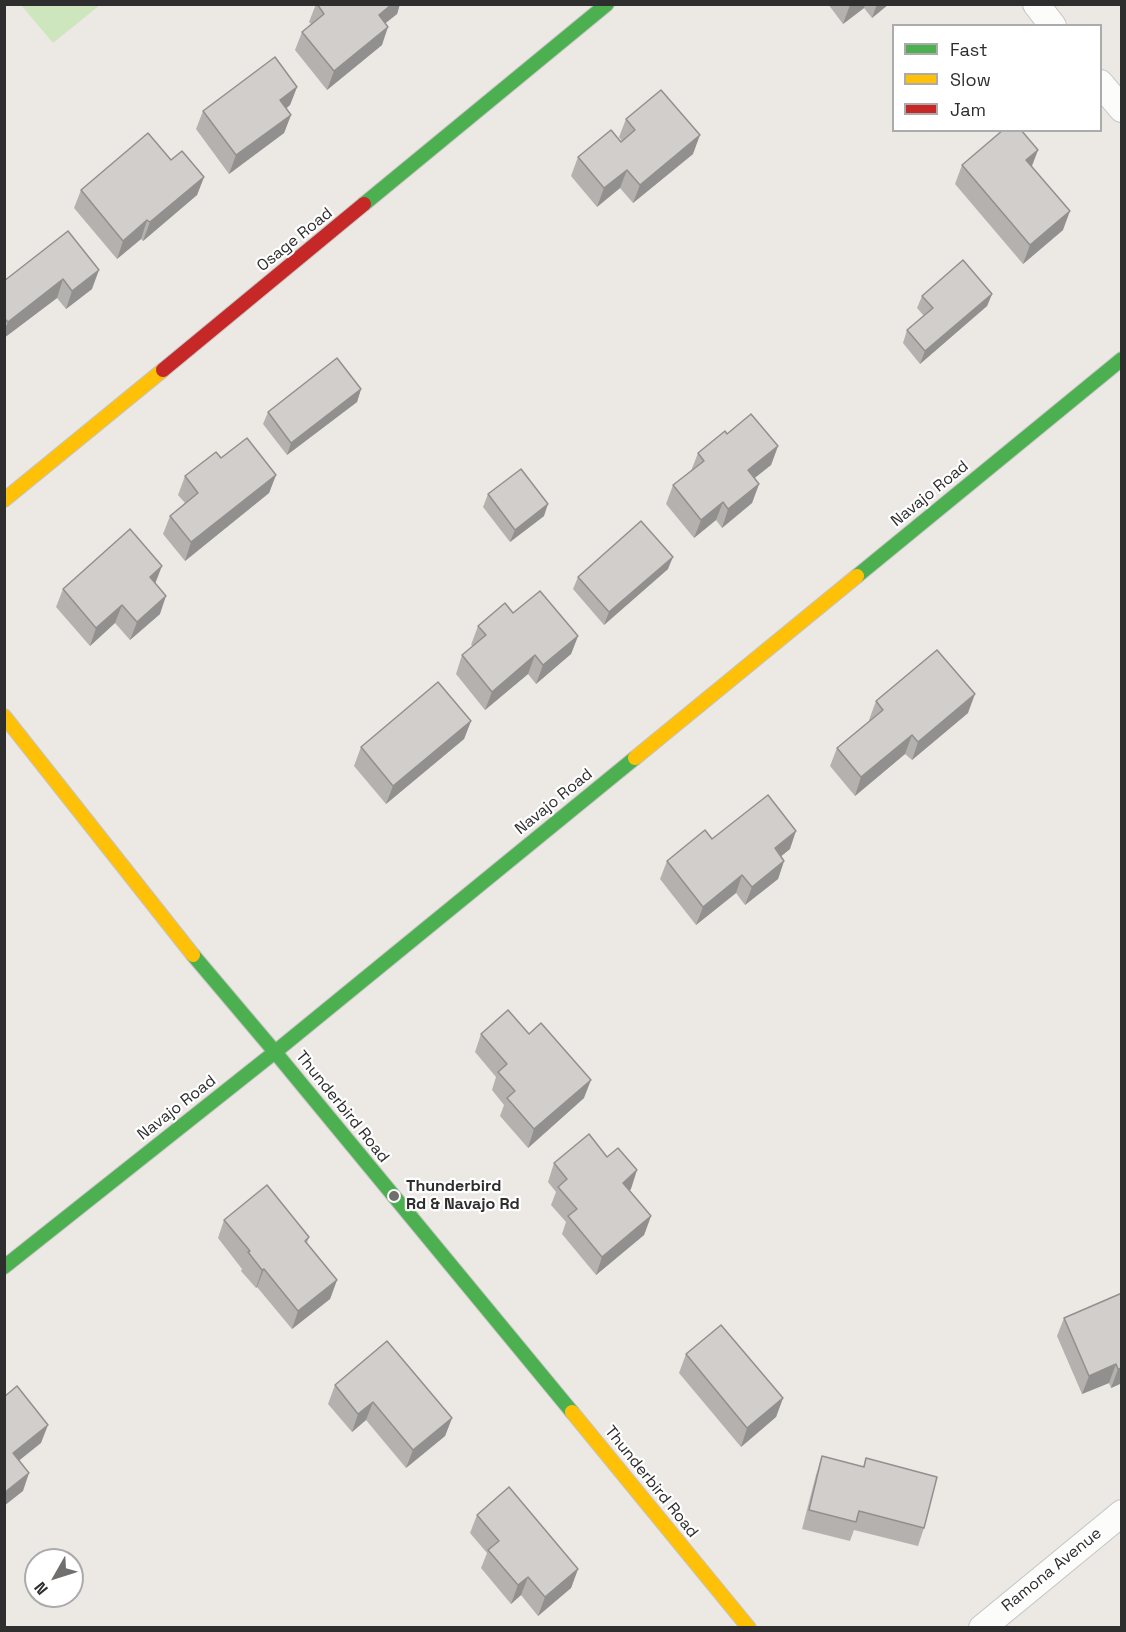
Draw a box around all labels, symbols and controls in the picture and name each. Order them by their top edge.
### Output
legend [892,24,1102,132]
text: Fast [950,38,987,61]
text: Slow [950,68,991,91]
text: Jam [950,98,986,121]
street label: Osage Road [254,204,336,276]
street label: Navajo Road [887,457,973,531]
street label: Navajo Road [511,765,597,839]
street label: Thunderbird Road [291,1047,393,1167]
street label: Navajo Road [134,1071,220,1145]
place label: Thunderbird Rd & Navajo Rd [406,1177,520,1215]
marker: Thunderbird Rd & Navajo Rd [387,1189,401,1203]
street label: Thunderbird Road [600,1422,702,1542]
street label: Ramona Avenue [998,1524,1106,1616]
north arrow [24,1548,84,1608]
text: N [30,1578,53,1599]

